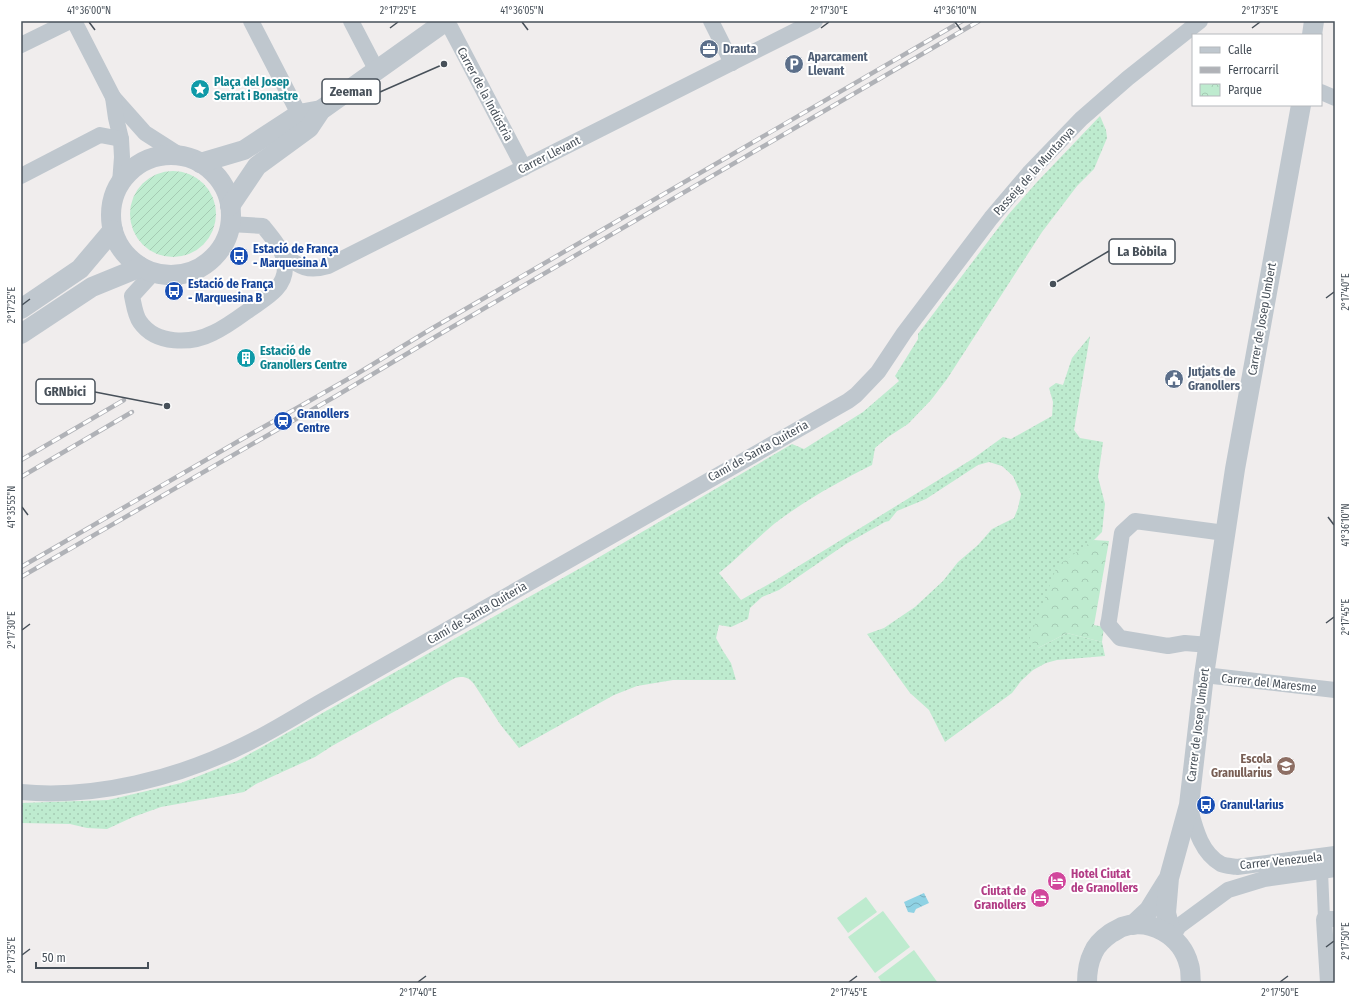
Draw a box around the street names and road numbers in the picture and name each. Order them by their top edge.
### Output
street label: Carrer de la Indústria [454,45,516,143]
street label: Passeig de la Muntanya [991,124,1077,218]
street label: Carrer Llevant [515,133,583,177]
street label: Carrer de Josep Umbert [1245,261,1279,377]
street label: Camí de Santa Quiteria [705,418,811,484]
street label: Camí de Santa Quiteria [425,579,529,647]
street label: Carrer de Josep Umbert [1184,667,1212,783]
street label: Carrer del Maresme [1221,671,1317,695]
street label: Carrer Venezuela [1239,850,1323,872]

